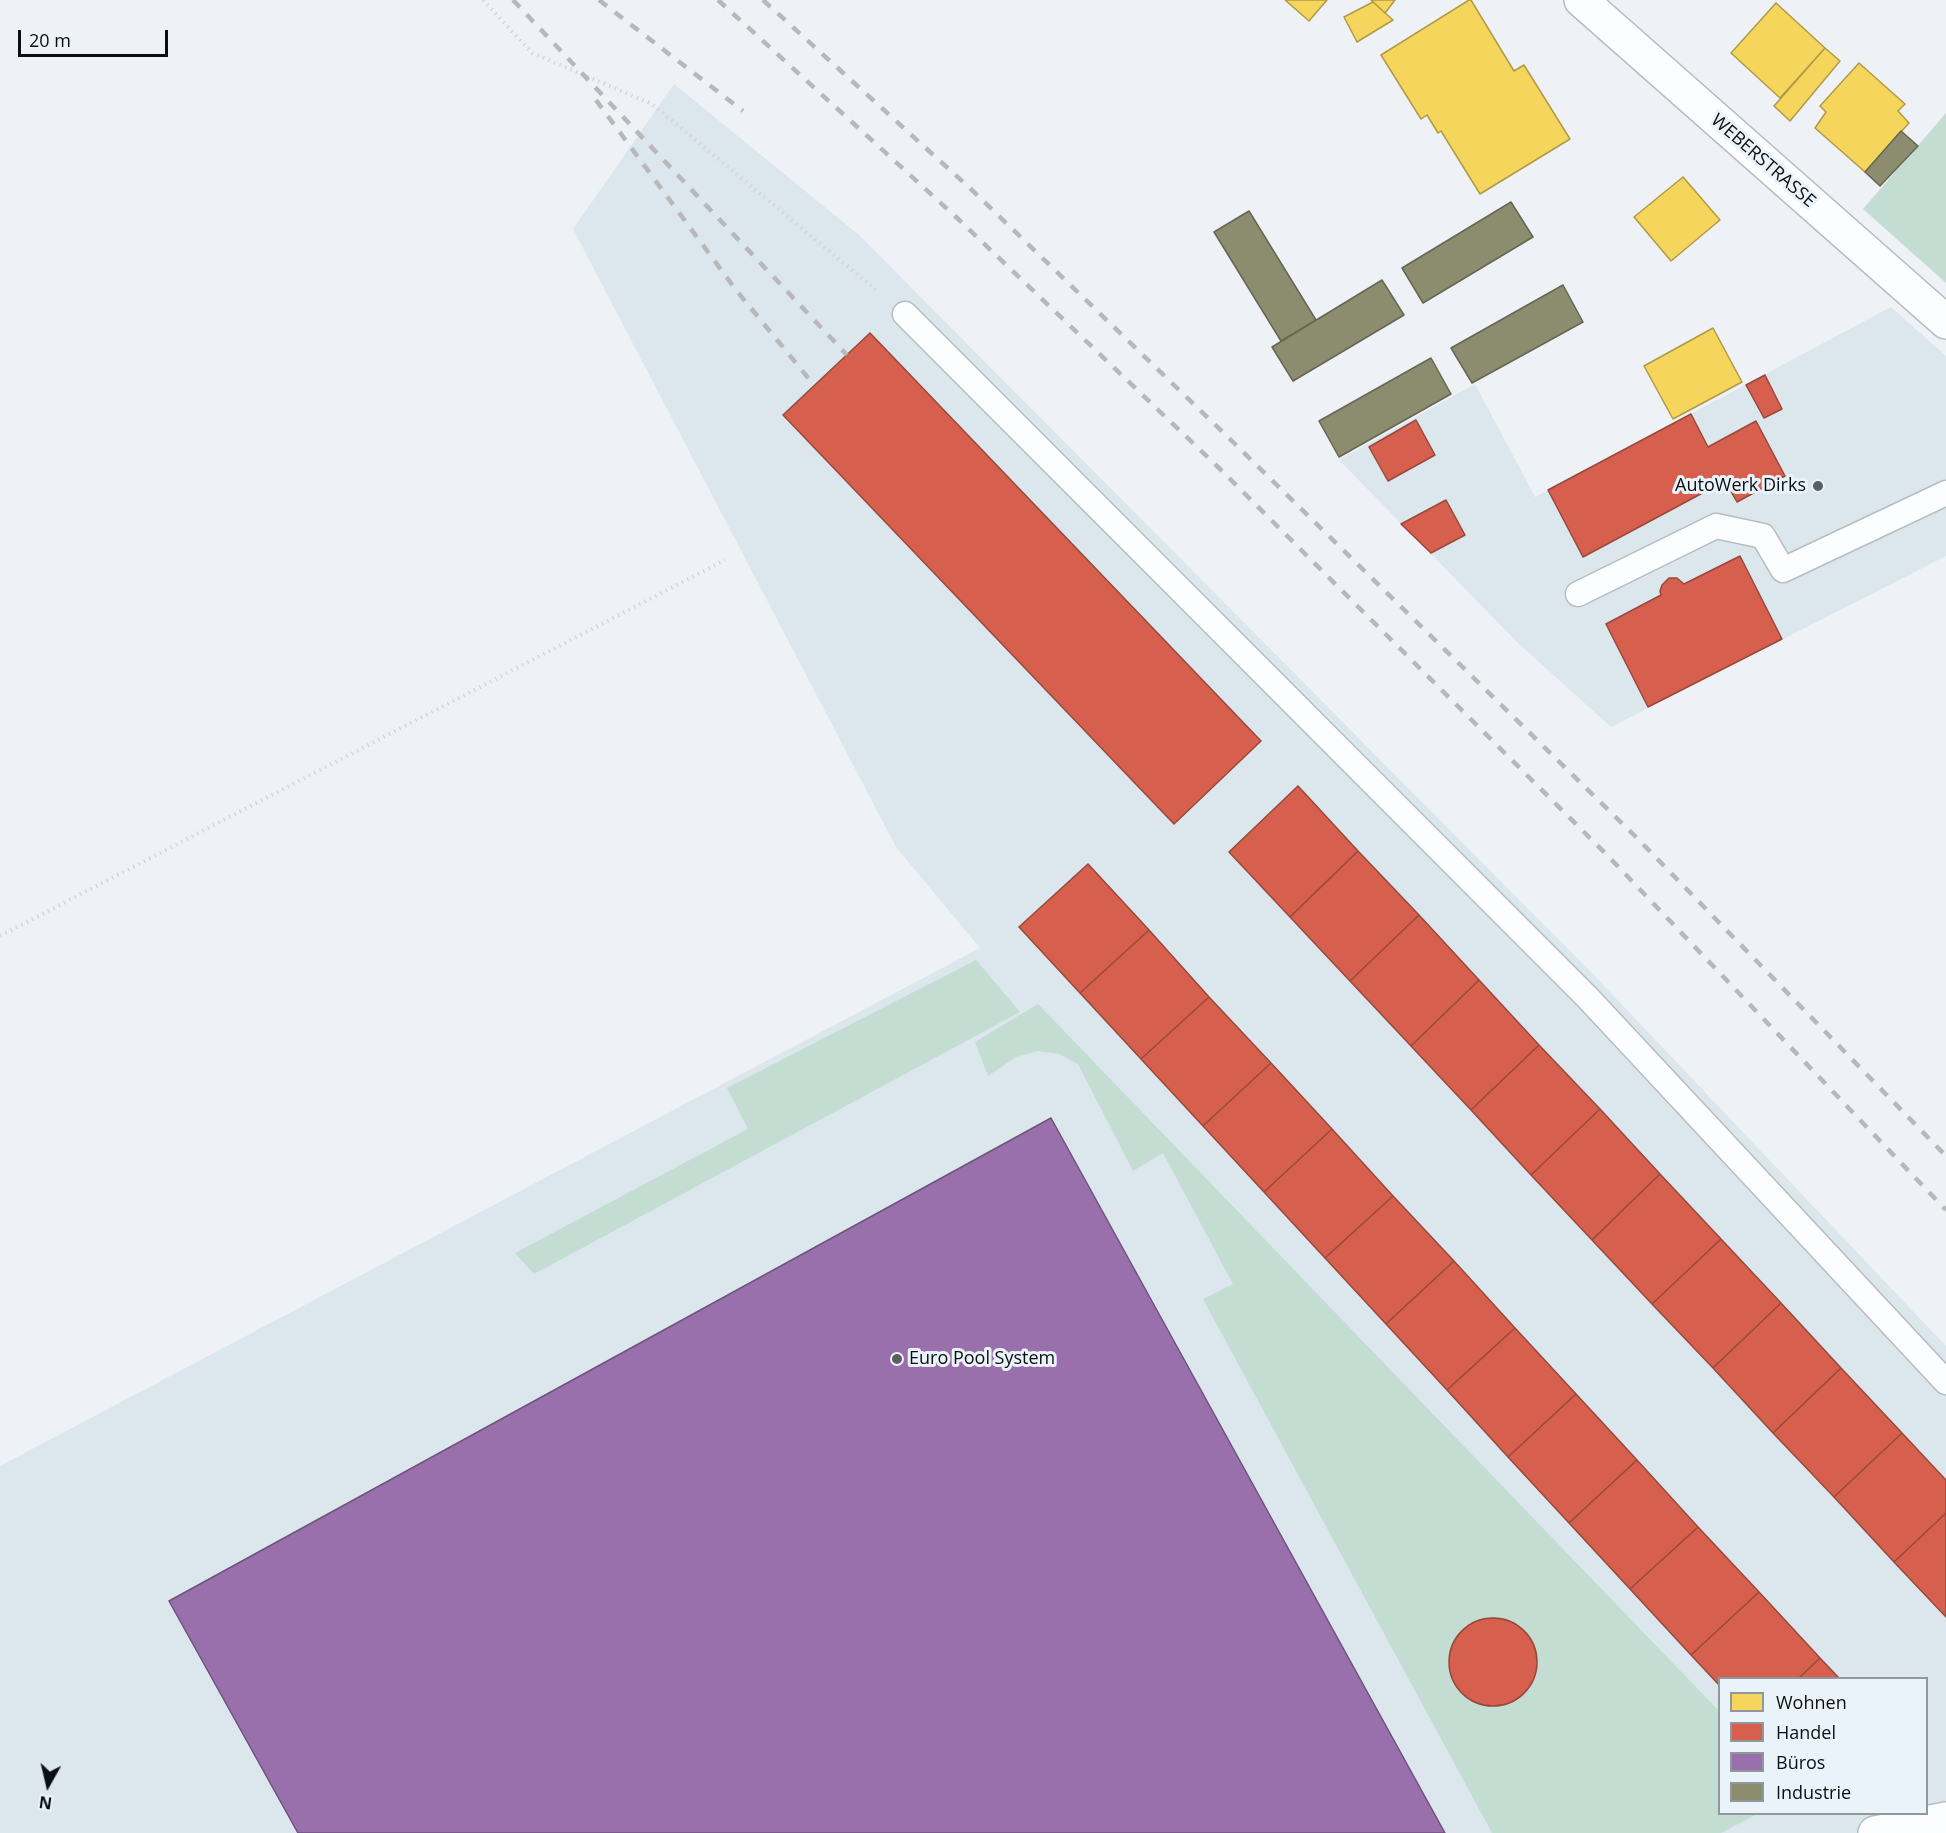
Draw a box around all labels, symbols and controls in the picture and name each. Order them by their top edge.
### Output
scale bar [21,18,171,56]
text: 20 m [29,28,71,52]
street label: WEBERSTRASSE [1706,110,1820,212]
place label: AutoWerk Dirks [1675,475,1806,497]
marker: AutoWerk Dirks [1811,479,1825,493]
place label: Euro Pool System [909,1348,1055,1370]
marker: Euro Pool System [890,1352,904,1366]
legend [1718,1677,1928,1815]
text: Wohnen [1776,1690,1847,1714]
text: Handel [1776,1720,1836,1744]
text: Büros [1776,1750,1825,1774]
north arrow [18,1755,78,1815]
text: Industrie [1776,1780,1851,1804]
text: N [38,1791,53,1815]

